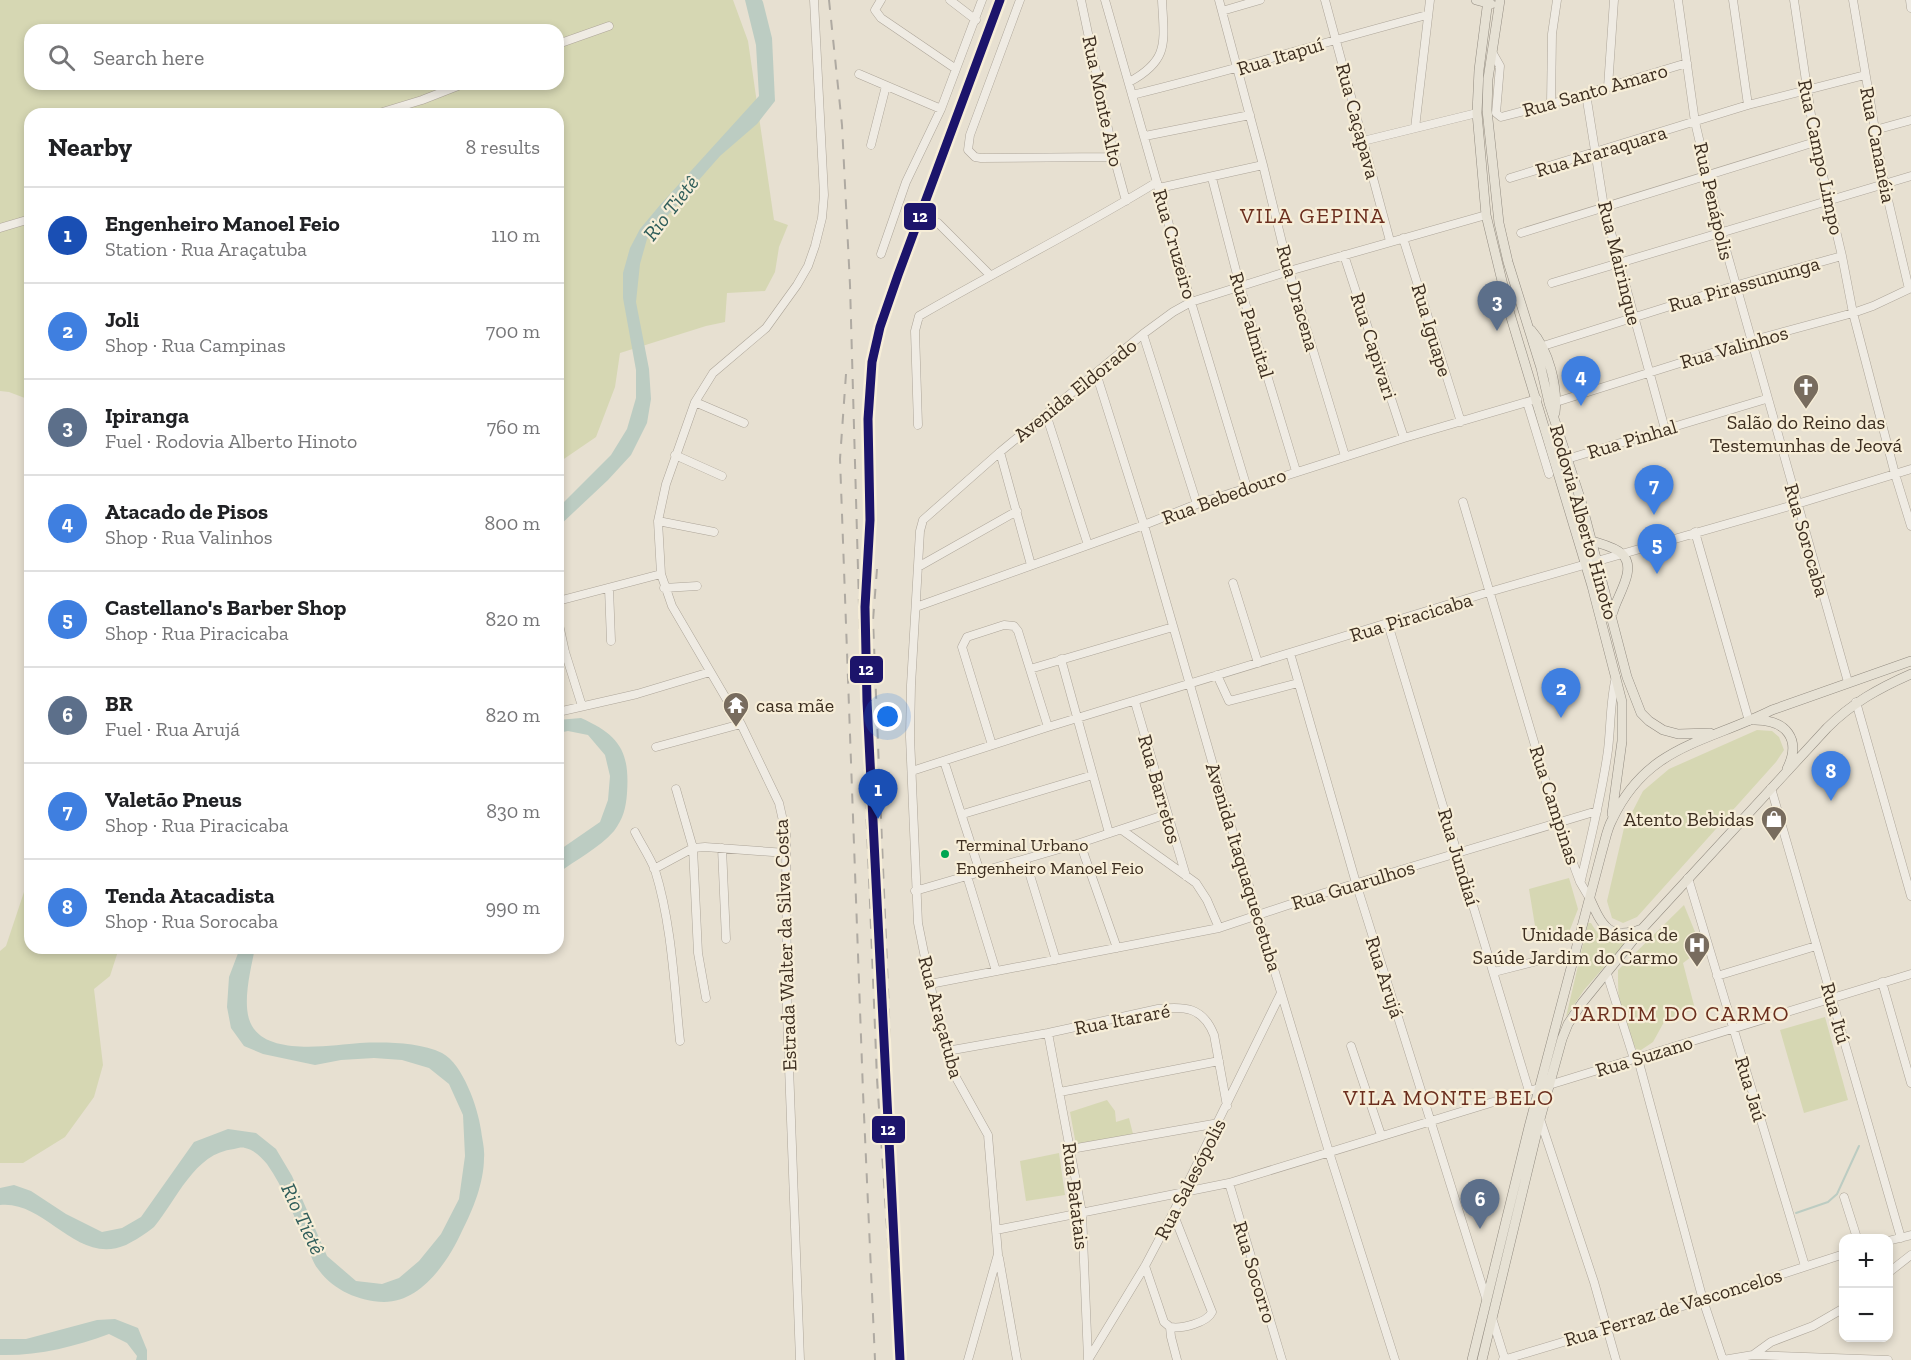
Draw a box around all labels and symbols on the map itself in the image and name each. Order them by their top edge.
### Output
street label: Rua Itapuí [1234,31,1326,80]
street label: Rua Monte Alto [1077,33,1129,169]
street label: Rua Santo Amaro [1520,58,1670,122]
street label: Rua Caçapava [1331,60,1385,182]
street label: Rua Campo Limpo [1793,77,1849,237]
street label: Rua Cananéia [1855,85,1901,205]
street label: Rua Araraquara [1533,120,1670,182]
street label: Rua Penápolis [1689,140,1739,262]
water label: Rio Tietê [637,170,704,245]
street label: Rua Cruzeiro [1148,186,1202,302]
street label: Rua Mairinque [1593,198,1647,328]
line badge: 12 [903,202,937,231]
district label: VILA GEPINA [1239,202,1386,229]
text: 12 [912,207,928,226]
street label: Rua Dracena [1271,242,1325,354]
street label: Rua Pirassununga [1666,251,1823,317]
street label: Rua Palmital [1225,269,1279,381]
street label: Rua Iguape [1406,281,1458,379]
pin: 3 [1478,282,1516,331]
street label: Rua Capivari [1346,290,1403,403]
street label: Rua Valinhos [1677,320,1791,374]
street label: Avenida Eldorado [1009,333,1141,447]
pin: 4 [1562,356,1600,406]
church icon: Salão do Reino das Testemunhas de Jeová [1791,372,1821,410]
place label: Salão do Reino das Testemunhas de Jeová [1710,410,1903,457]
street label: Rua Pinhal [1584,414,1680,464]
street label: Rodovia Alberto Hinoto [1545,422,1623,622]
street label: Rua Bebedouro [1159,462,1289,530]
pin: 7 [1634,466,1674,515]
street label: Rua Sorocaba [1779,481,1835,600]
pin: 5 [1638,524,1676,574]
street label: Rua Piracicaba [1347,587,1476,647]
line badge: 12 [849,655,884,684]
text: 12 [858,660,874,679]
pin: 2 [1542,668,1580,718]
temple icon: casa mãe [721,690,751,728]
place label: casa mãe [756,693,834,717]
your location [873,702,902,731]
street label: Rua Barretos [1133,732,1187,846]
street label: Rua Campinas [1524,742,1586,868]
pin: 8 [1812,752,1850,801]
street label: Avenida Itaquaquecetuba [1201,760,1287,975]
pin: 1 [858,770,898,819]
shop icon: Atento Bebidas [1759,804,1789,842]
street label: Rua Jundiaí [1433,805,1485,909]
place label: Atento Bebidas [1624,807,1754,831]
street label: Estrada Walter da Silva Costa [769,818,801,1072]
place label: Terminal Urbano Engenheiro Manoel Feio [956,834,1144,879]
marker: Terminal Urbano Engenheiro Manoel Feio [939,848,951,860]
street label: Rua Guarulhos [1288,855,1418,915]
place label: Unidade Básica de Saúde Jardim do Carmo [1473,922,1678,969]
hospital icon: Unidade Básica de Saúde Jardim do Carmo [1682,930,1712,968]
street label: Rua Arujá [1361,933,1410,1021]
street label: Rua Araçatuba [913,953,969,1081]
street label: Rua Itú [1816,980,1856,1046]
street label: Rua Itararé [1072,998,1172,1040]
district label: JARDIM DO CARMO [1570,1000,1790,1027]
street label: Rua Suzano [1593,1030,1695,1082]
street label: Rua Jaú [1730,1054,1772,1124]
district label: VILA MONTE BELO [1342,1084,1555,1111]
street label: Rua Salesópolis [1149,1114,1231,1244]
line badge: 12 [871,1115,906,1144]
text: 12 [880,1120,896,1139]
street label: Rua Batatais [1058,1141,1094,1251]
water label: Rio Tietê [276,1179,331,1258]
pin: 6 [1460,1180,1500,1229]
street label: Rua Socorro [1228,1218,1282,1326]
street label: Rua Ferraz de Vasconcelos [1561,1262,1785,1352]

